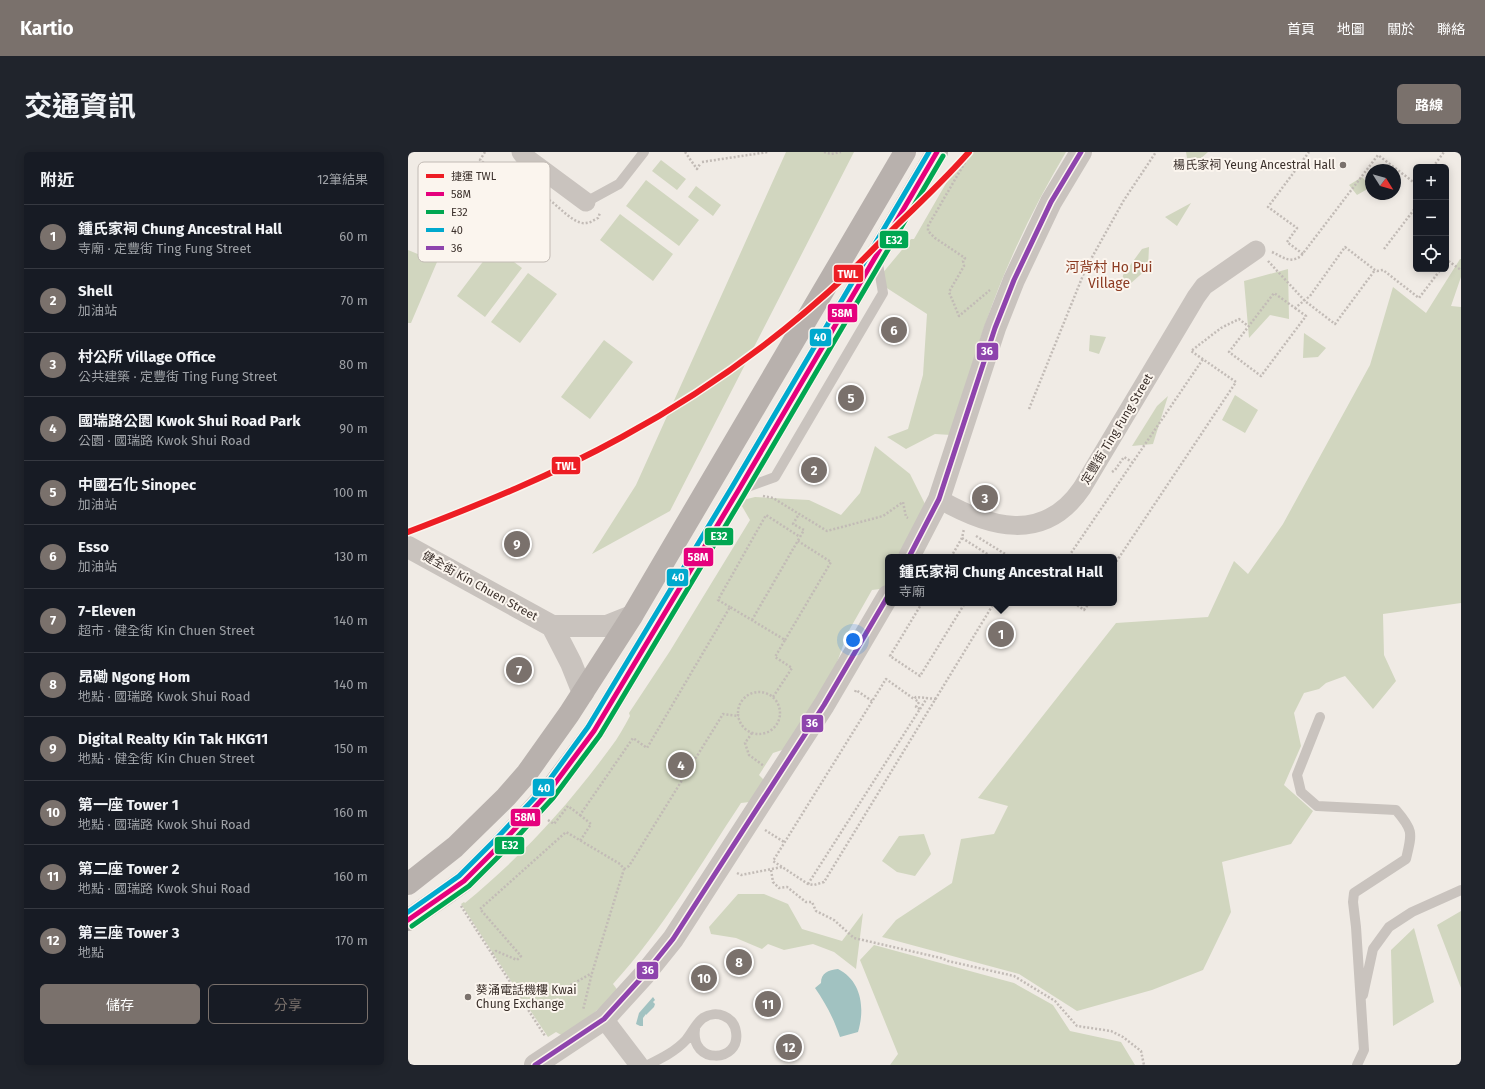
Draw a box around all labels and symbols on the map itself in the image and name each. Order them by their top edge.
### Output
place label: 楊氏家祠 Yeung Ancestral Hall [1173,158,1335,172]
marker: 楊氏家祠 Yeung Ancestral Hall [1338,160,1348,170]
legend [418,162,550,262]
north arrow [1365,164,1401,200]
text: 捷運 TWL [451,170,497,183]
text: 58M [451,188,471,201]
text: E32 [451,206,468,219]
text: 40 [451,224,463,237]
line badge: E32 [879,230,909,249]
text: E32 [885,234,903,247]
text: 36 [451,242,462,255]
district label: 河背村 Ho Pui Village [1066,259,1152,292]
line badge: TWL [833,264,864,283]
text: TWL [838,268,859,281]
line badge: 58M [827,303,858,323]
text: 58M [832,307,853,320]
pin: 6 [881,315,907,345]
line badge: 40 [809,328,832,347]
text: 40 [814,331,827,344]
line badge: 36 [976,342,999,361]
text: 36 [980,345,993,358]
street label: 定豐街 Ting Fung Street [1078,371,1156,487]
pin: 5 [838,383,864,413]
pin: 2 [801,455,827,485]
line badge: TWL [551,456,581,475]
text: TWL [556,460,577,473]
pin: 3 [972,483,998,513]
line badge: E32 [704,527,734,546]
pin: 9 [504,529,530,559]
text: E32 [710,530,728,543]
line badge: 58M [683,547,714,567]
street label: 健全街 Kin Chuen Street [420,548,541,624]
text: 58M [688,551,709,564]
line badge: 40 [666,568,689,587]
text: 40 [672,571,685,584]
pin: 1 [988,619,1014,649]
your location [843,630,863,650]
pin: 7 [506,655,532,685]
line badge: 36 [801,714,824,733]
text: 36 [805,717,818,730]
pin: 4 [668,750,694,780]
line badge: 40 [532,778,555,797]
text: 40 [538,782,551,795]
line badge: 58M [510,808,541,827]
text: 58M [515,811,536,824]
line badge: E32 [494,836,525,855]
text: E32 [501,839,519,852]
pin: 8 [726,947,752,977]
line badge: 36 [636,961,659,980]
pin: 10 [691,963,717,993]
text: 36 [641,964,654,977]
place label: 葵涌電話機樓 Kwai Chung Exchange [476,983,577,1011]
pin: 11 [755,989,781,1019]
marker: 葵涌電話機樓 Kwai Chung Exchange [463,992,473,1002]
pin: 12 [776,1032,802,1062]

